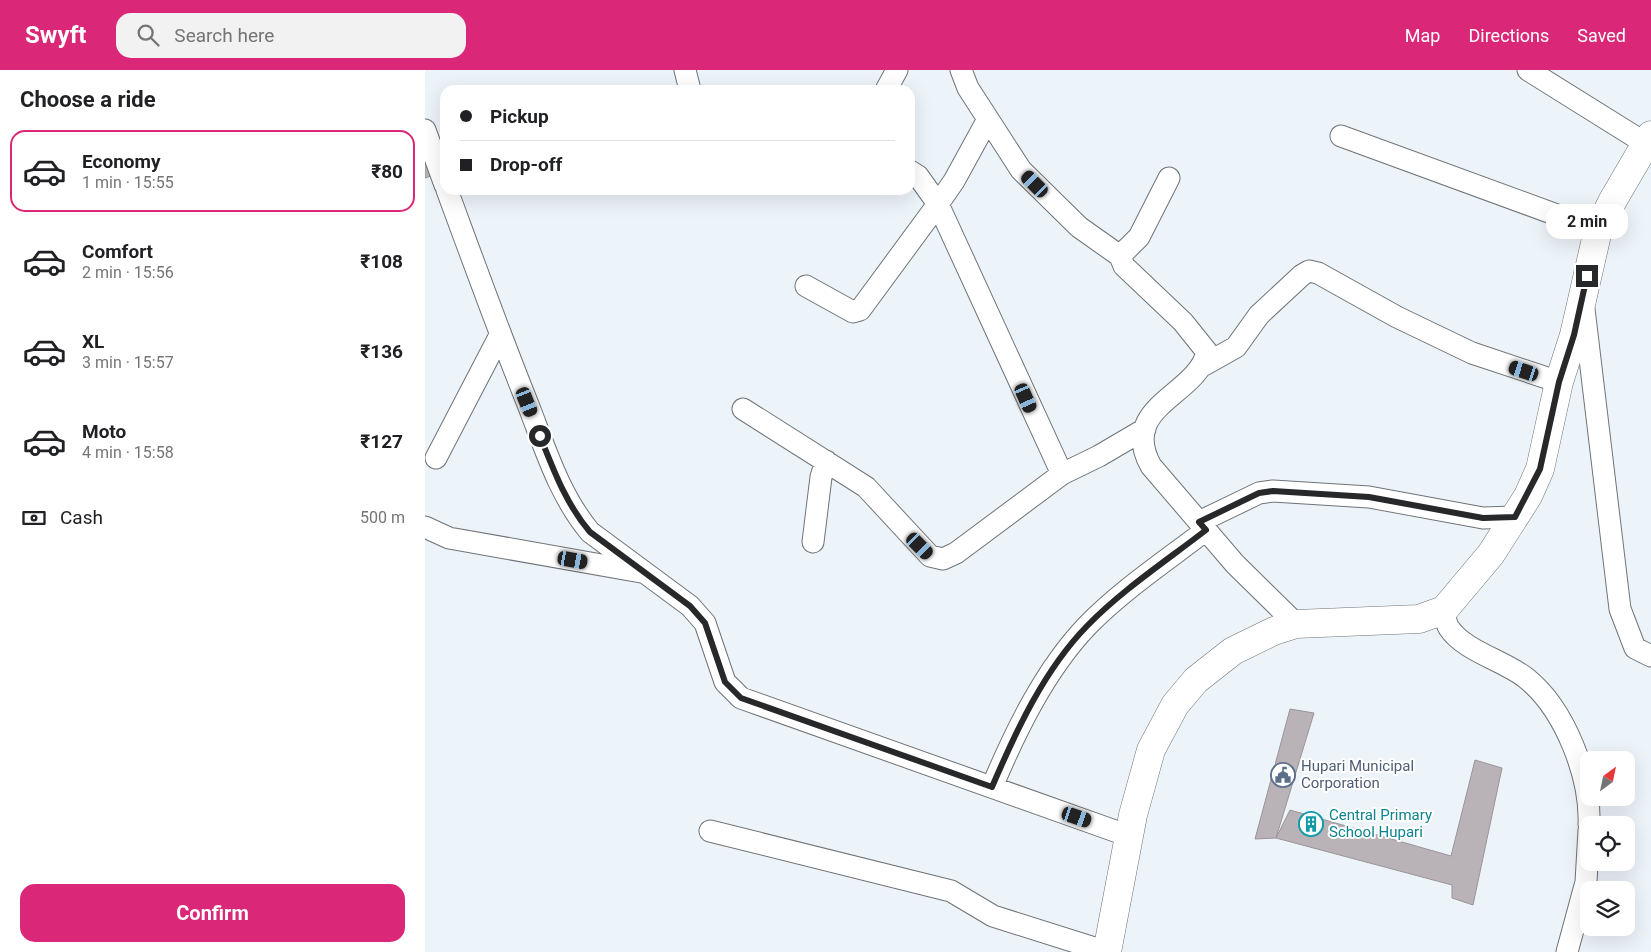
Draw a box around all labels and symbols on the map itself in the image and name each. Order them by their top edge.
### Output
car [1019,168,1050,200]
callout: 2 min [1546,204,1628,238]
route end [1576,265,1598,287]
car [1507,359,1540,383]
car [1013,381,1038,415]
car [514,385,539,419]
route start [529,425,551,447]
car [904,530,935,562]
car [556,550,589,570]
north arrow [1580,751,1635,806]
place label: Hupari Municipal Corporation [1301,757,1414,792]
public building icon: Hupari Municipal Corporation [1270,762,1296,788]
car [1060,805,1093,829]
place label: Central Primary School Hupari [1329,806,1432,841]
building icon: Central Primary School Hupari [1298,811,1324,837]

